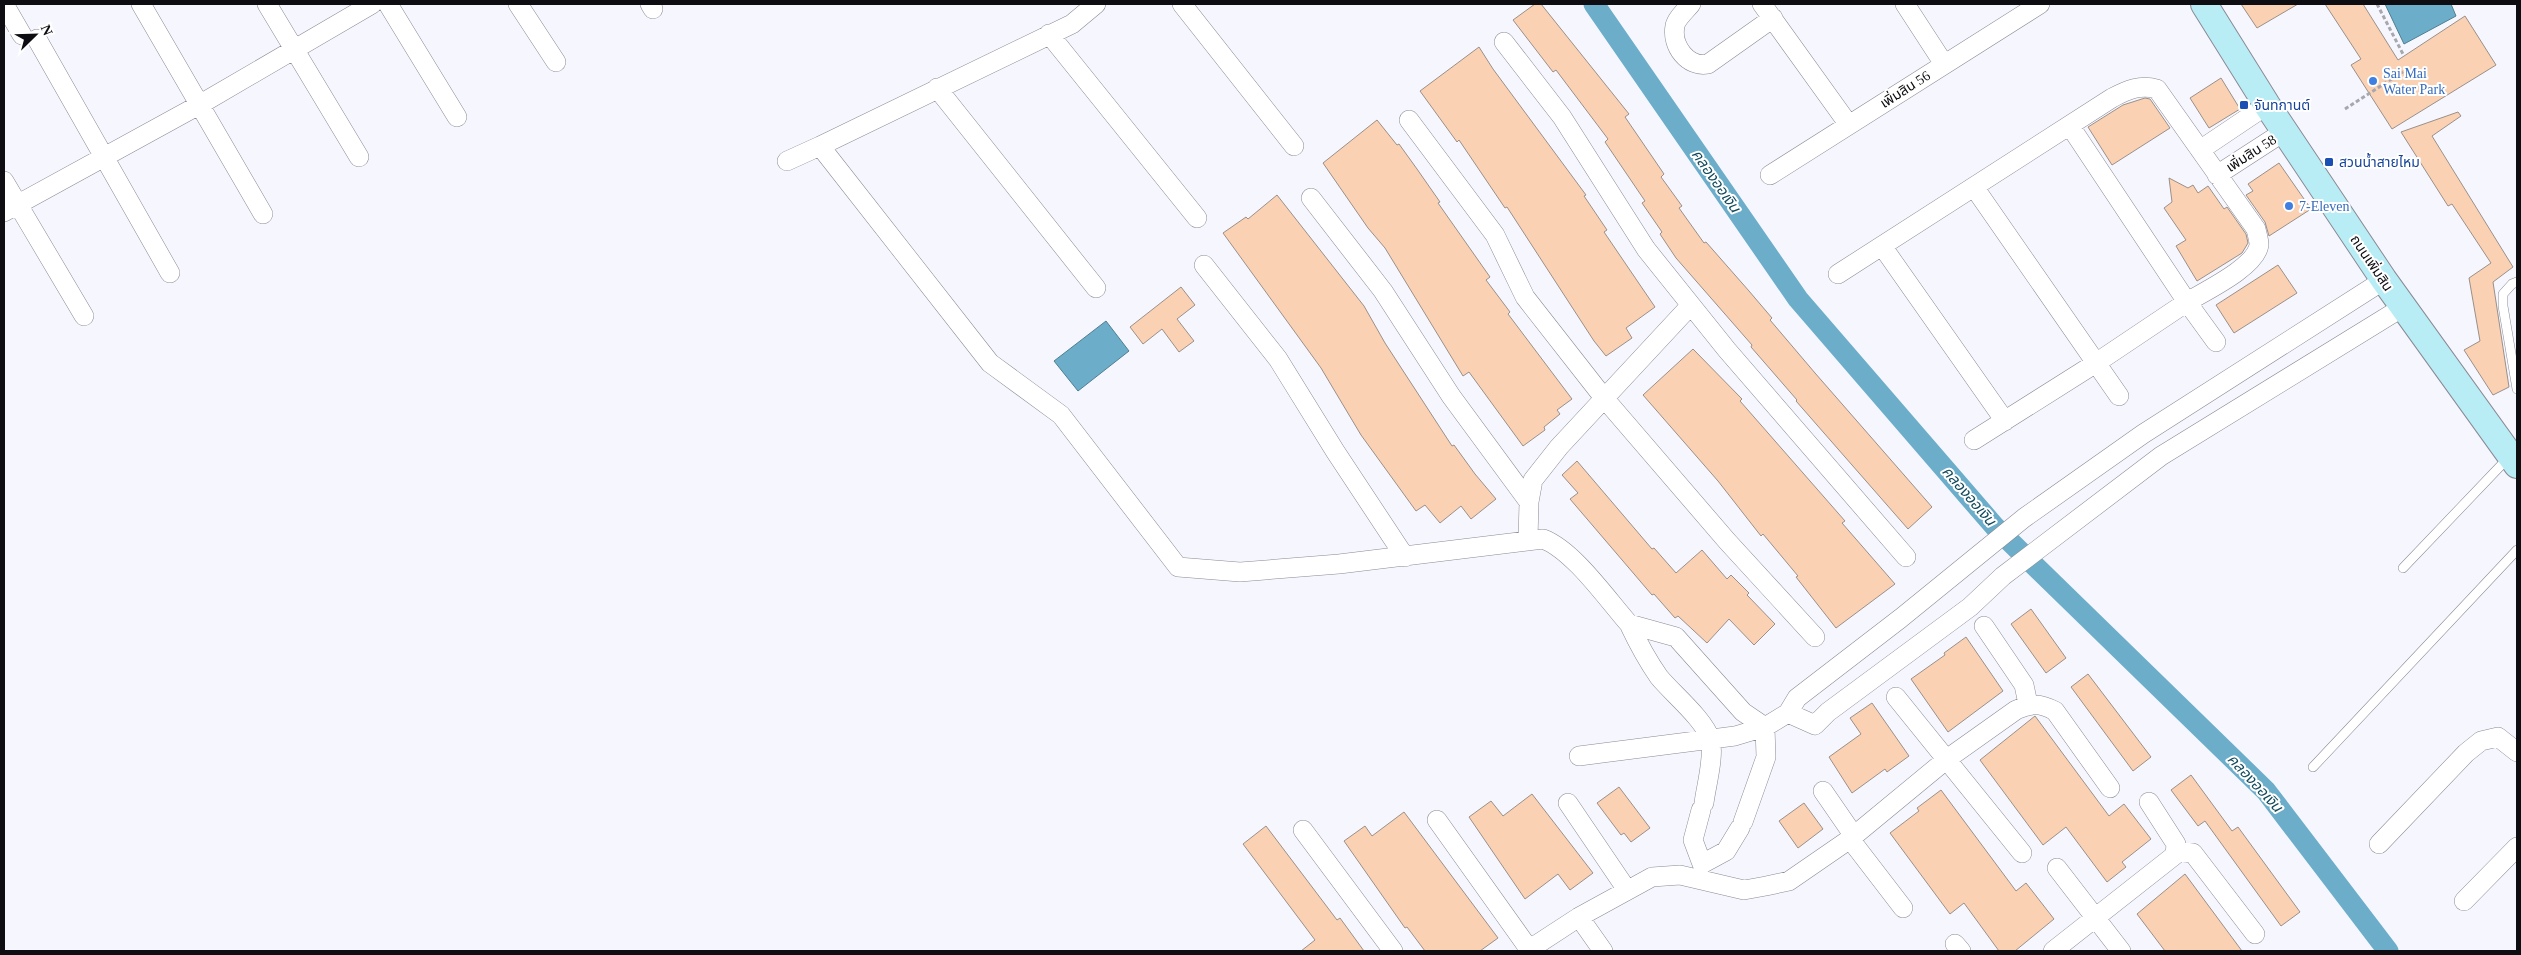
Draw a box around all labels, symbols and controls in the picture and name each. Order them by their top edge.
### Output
north arrow [10,10,60,60]
text: N [38,23,55,38]
street label: เพิ่มสิน 56 [1876,66,1933,111]
place label: Sai Mai Water Park [2383,66,2445,97]
marker: Sai Mai Water Park [2367,75,2379,87]
place label: จันทกานต์ [2254,98,2310,113]
marker: จันทกานต์ [2238,99,2250,111]
street label: เพิ่มสิน 58 [2222,130,2279,175]
water label: คลองออเงิน [1689,147,1744,216]
place label: สวนน้ำสายไหม [2339,152,2420,170]
marker: สวนน้ำสายไหม [2323,156,2335,168]
place label: 7-Eleven [2299,199,2350,214]
marker: 7-Eleven [2283,200,2295,212]
street label: ถนนเพิ่มสิน [2347,231,2398,294]
water label: คลองออเงิน [1939,463,1999,529]
water label: คลองออเงิน [2224,751,2286,816]

